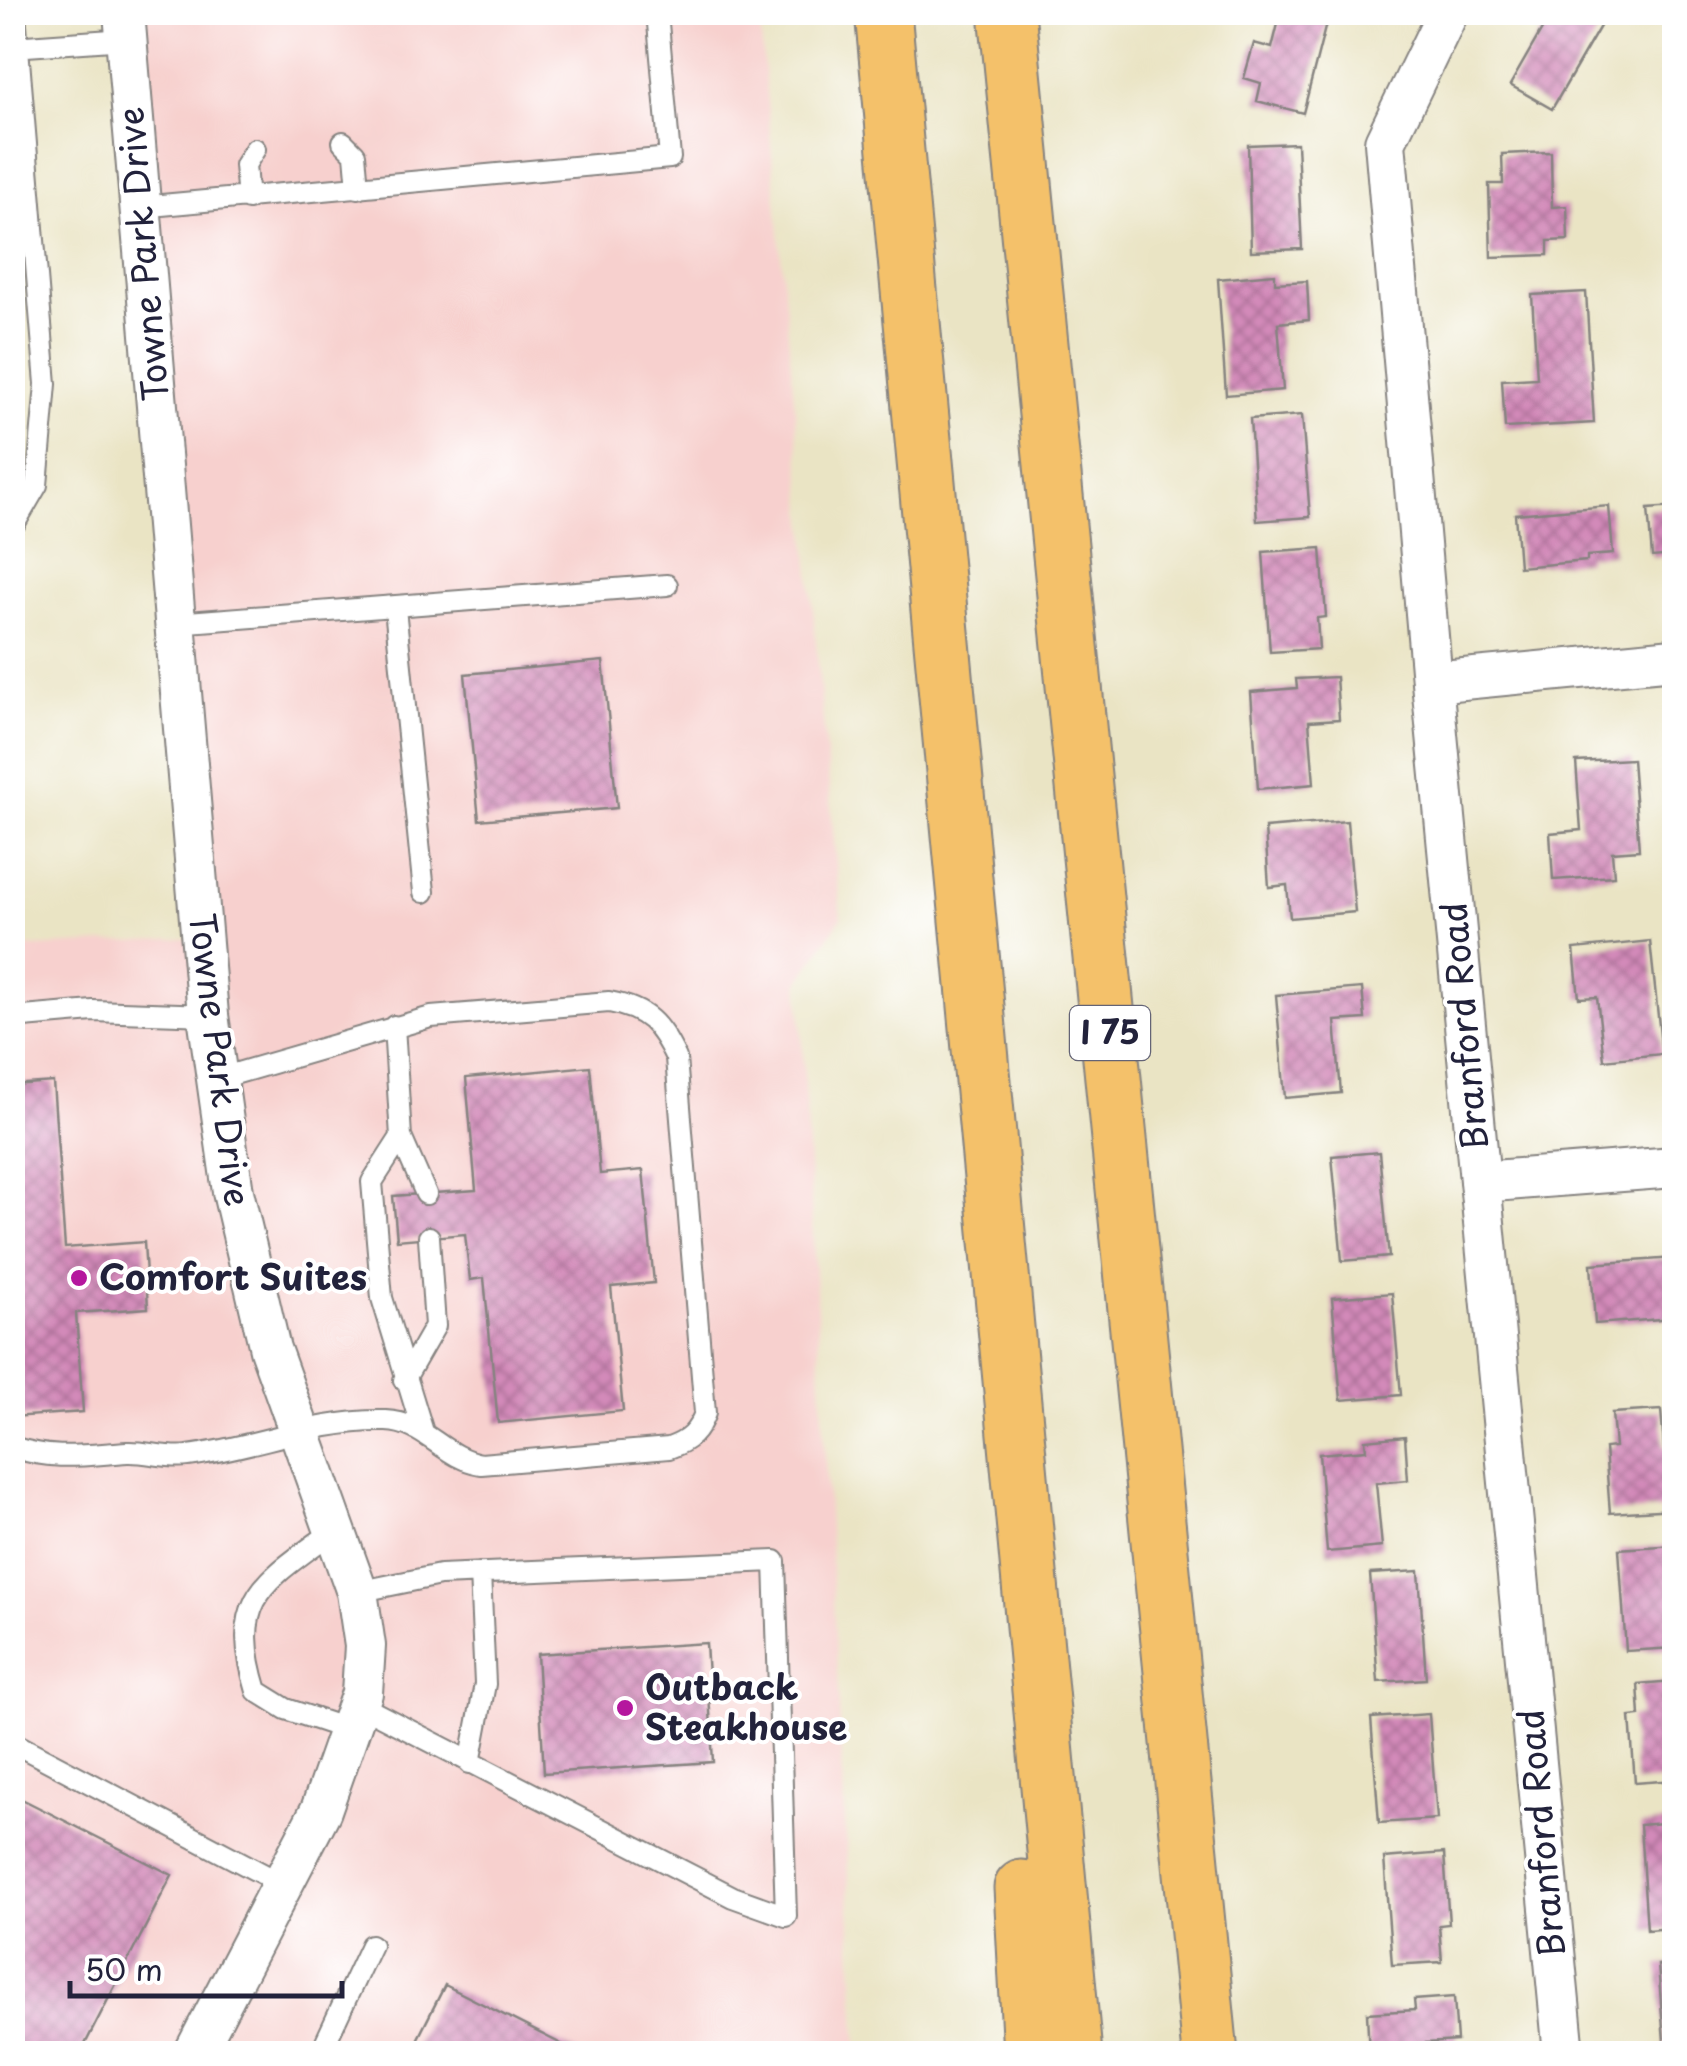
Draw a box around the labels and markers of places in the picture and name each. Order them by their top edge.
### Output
place label: Comfort Suites [99,1249,367,1302]
marker: Comfort Suites [68,1267,90,1289]
place label: Outback Steakhouse [645,1659,848,1752]
marker: Outback Steakhouse [614,1697,636,1719]

